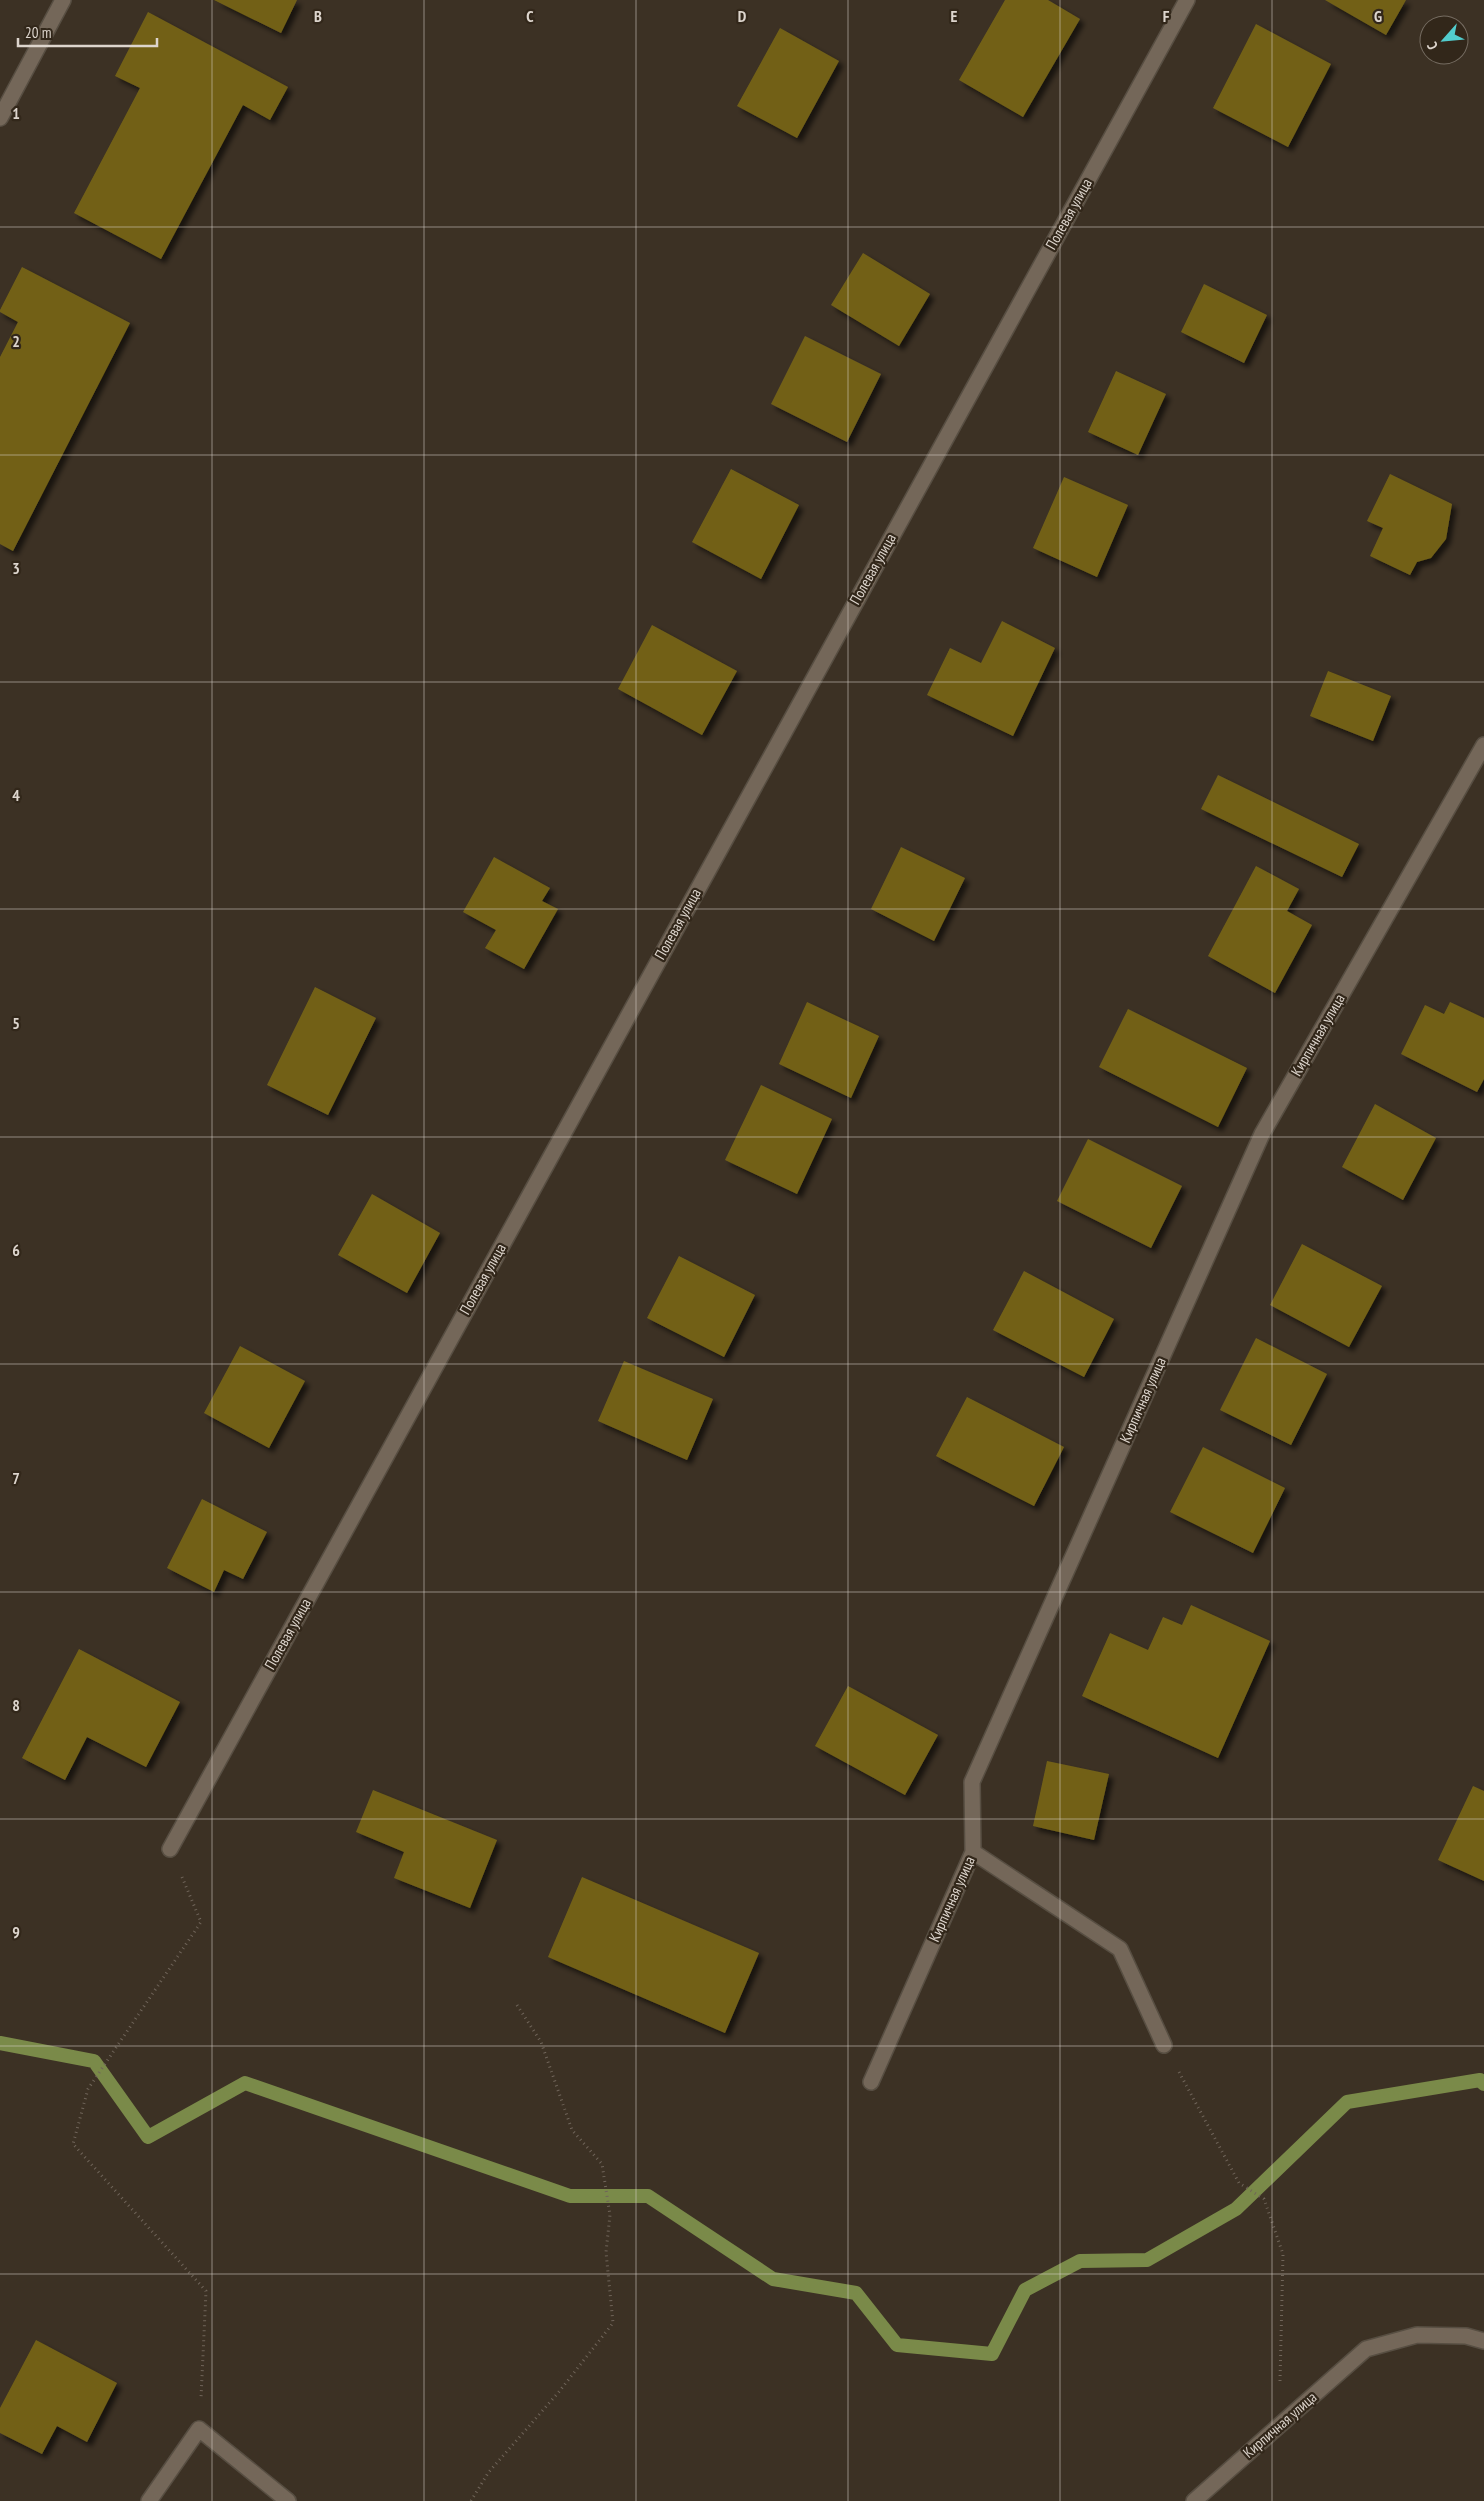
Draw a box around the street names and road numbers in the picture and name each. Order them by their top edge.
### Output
street label: Полевая улица [1041,175,1096,253]
street label: Полевая улица [845,530,900,608]
street label: Полевая улица [650,885,705,963]
street label: Кирпичная улица [1286,990,1349,1079]
street label: Полевая улица [455,1240,510,1318]
street label: Кирпичная улица [1115,1354,1170,1446]
street label: Полевая улица [260,1595,315,1673]
street label: Кирпичная улица [924,1853,979,1945]
street label: Кирпичная улица [1239,2387,1320,2462]

